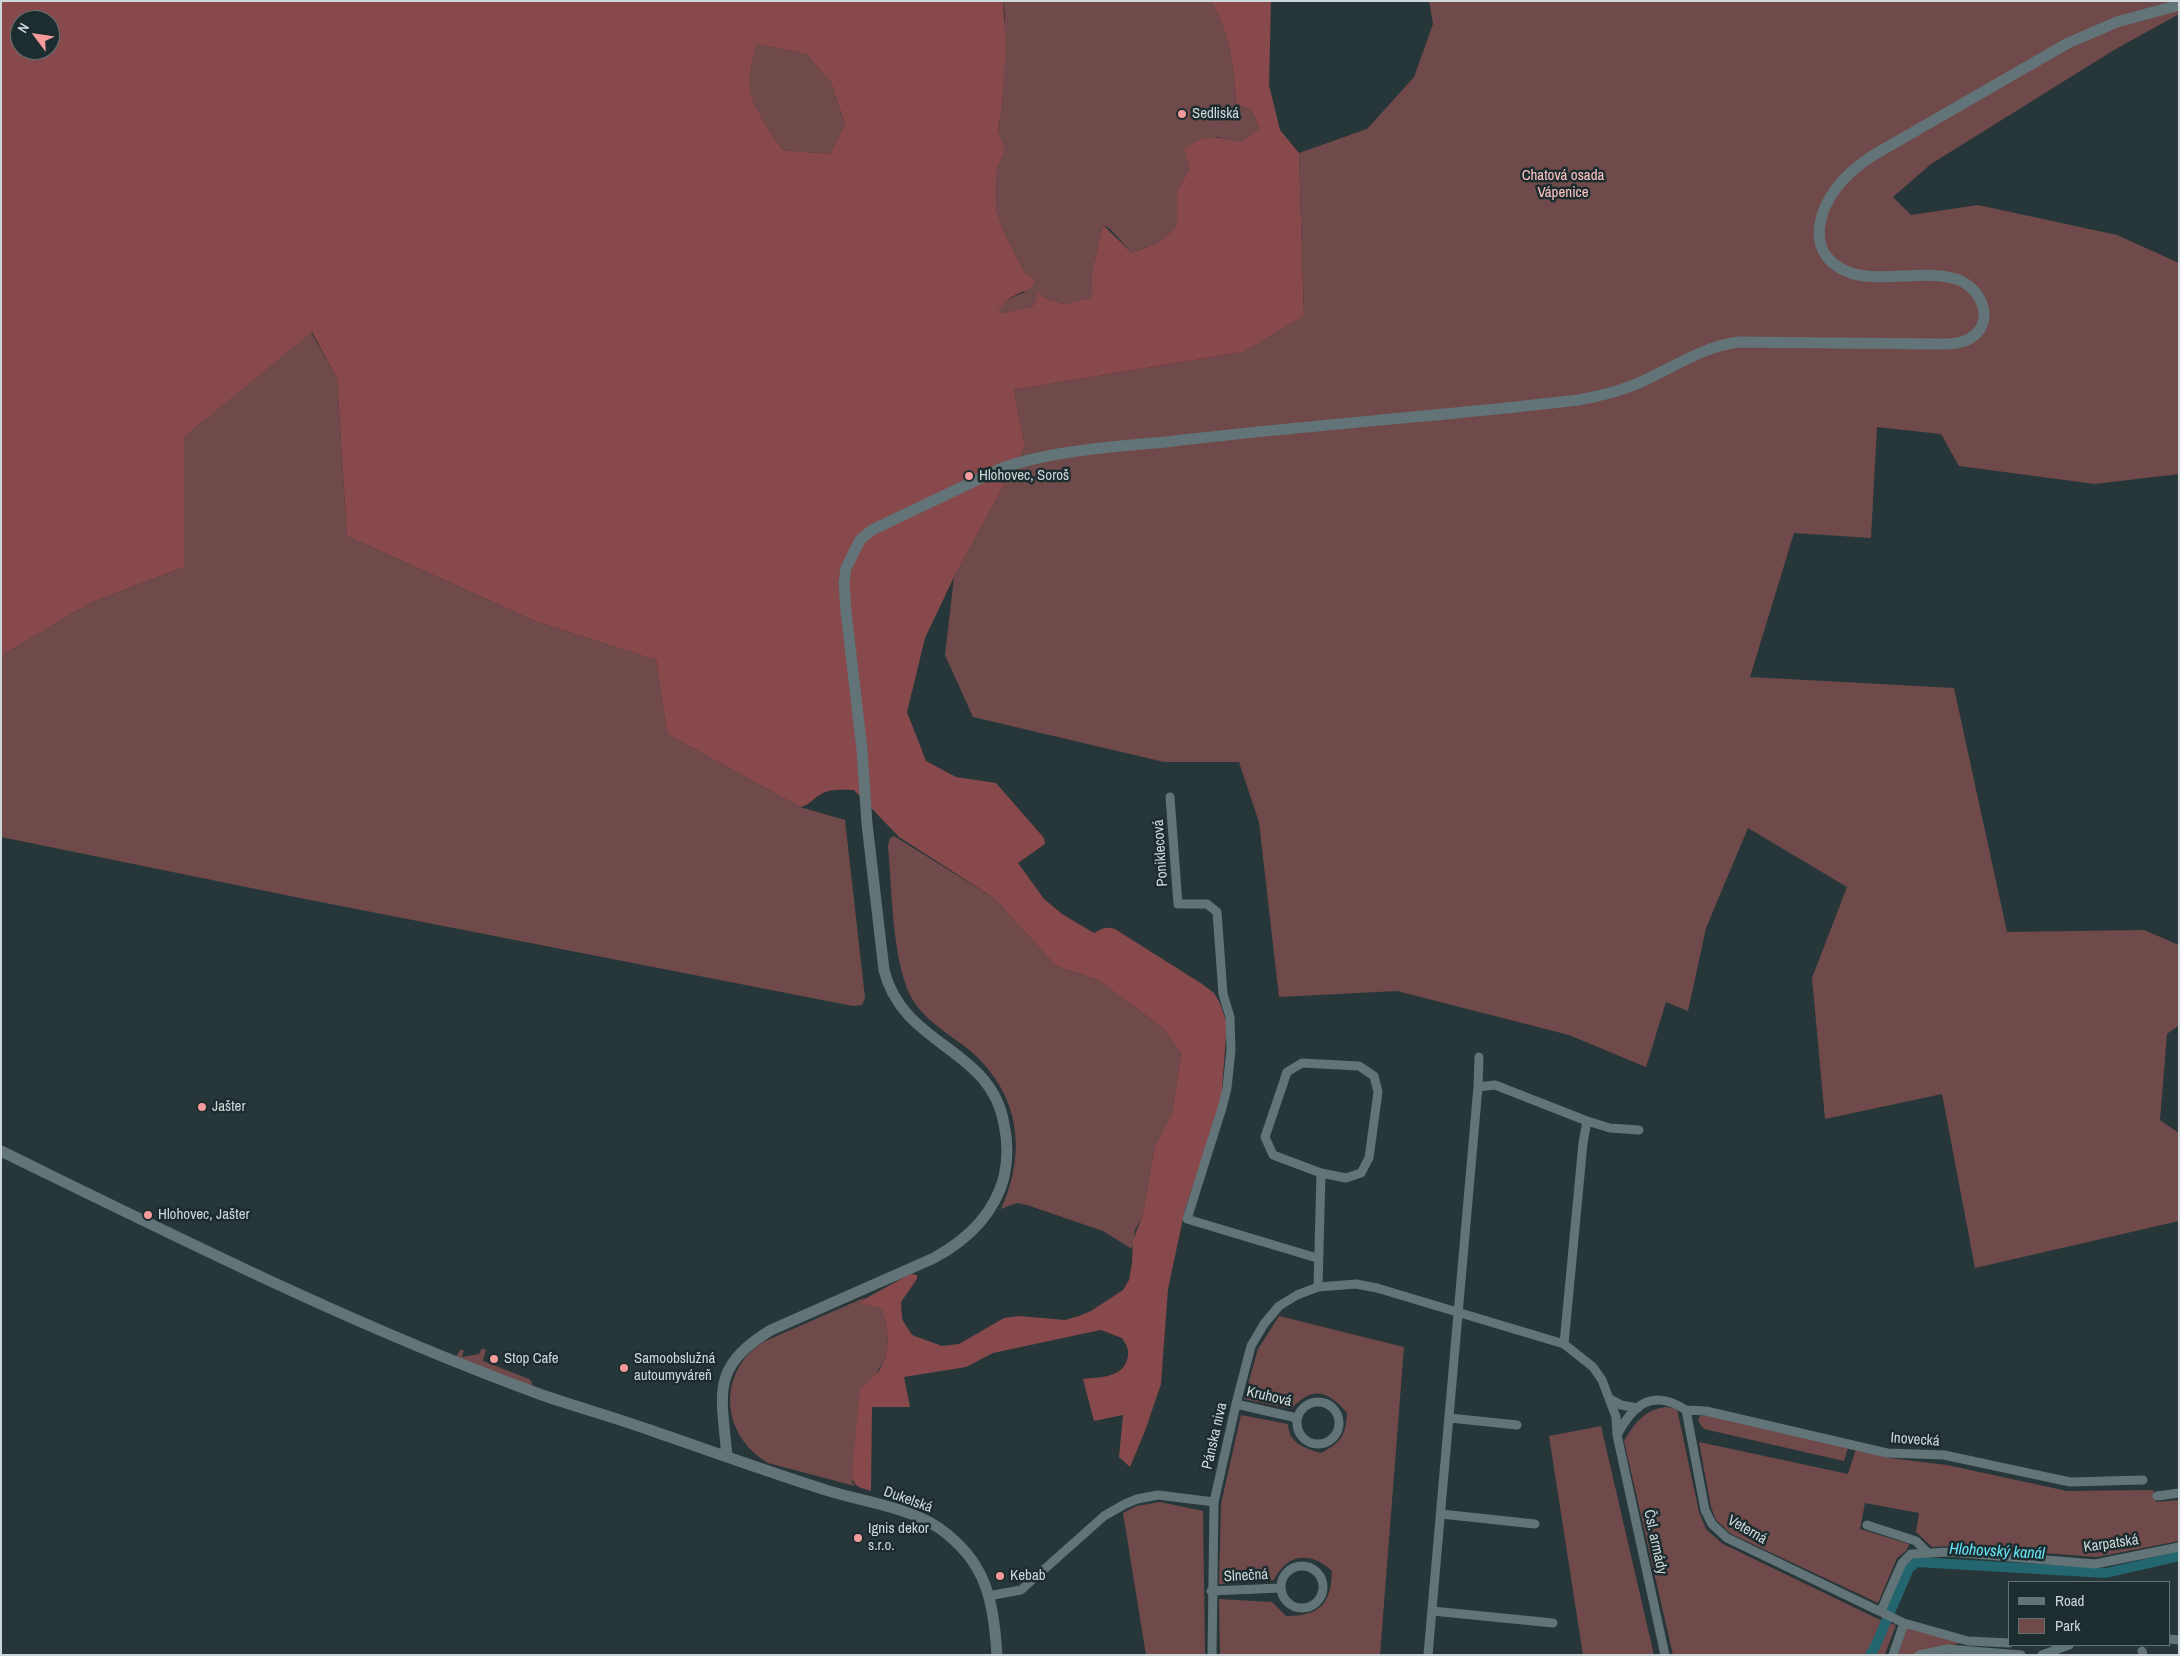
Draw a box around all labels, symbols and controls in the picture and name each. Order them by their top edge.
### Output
north arrow [10,10,60,60]
text: N [13,20,33,36]
place label: Sedliská [1192,105,1239,123]
marker: Sedliská [1176,108,1188,120]
park label: Chatová osada Vápenice [1522,167,1604,202]
place label: Hlohovec, Soroš [979,467,1069,485]
marker: Hlohovec, Soroš [963,470,975,482]
street label: Poniklecová [1150,819,1172,887]
place label: Jašter [212,1098,245,1116]
marker: Jašter [196,1101,208,1113]
place label: Hlohovec, Jašter [158,1206,250,1224]
marker: Hlohovec, Jašter [142,1209,154,1221]
place label: Stop Cafe [504,1350,559,1368]
place label: Samoobslužná autoumyváreň [634,1350,715,1385]
marker: Stop Cafe [488,1353,500,1365]
marker: Samoobslužná autoumyváreň [618,1362,630,1374]
street label: Kruhová [1245,1383,1293,1411]
street label: Pánska niva [1199,1401,1231,1471]
street label: Inovecká [1890,1429,1940,1451]
street label: Dukelská [881,1483,935,1517]
street label: Čsl. armády [1639,1508,1671,1576]
street label: Veterná [1724,1512,1770,1548]
place label: Ignis dekor s.r.o. [868,1520,929,1555]
street label: Karpatská [2082,1531,2140,1557]
marker: Ignis dekor s.r.o. [852,1532,864,1544]
water label: Hlohovský kanál [1949,1540,2045,1564]
street label: Slnečná [1223,1566,1269,1586]
place label: Kebab [1010,1567,1046,1585]
marker: Kebab [994,1570,1006,1582]
legend [2008,1581,2170,1646]
text: Road [2055,1590,2084,1611]
text: Park [2055,1615,2080,1636]

